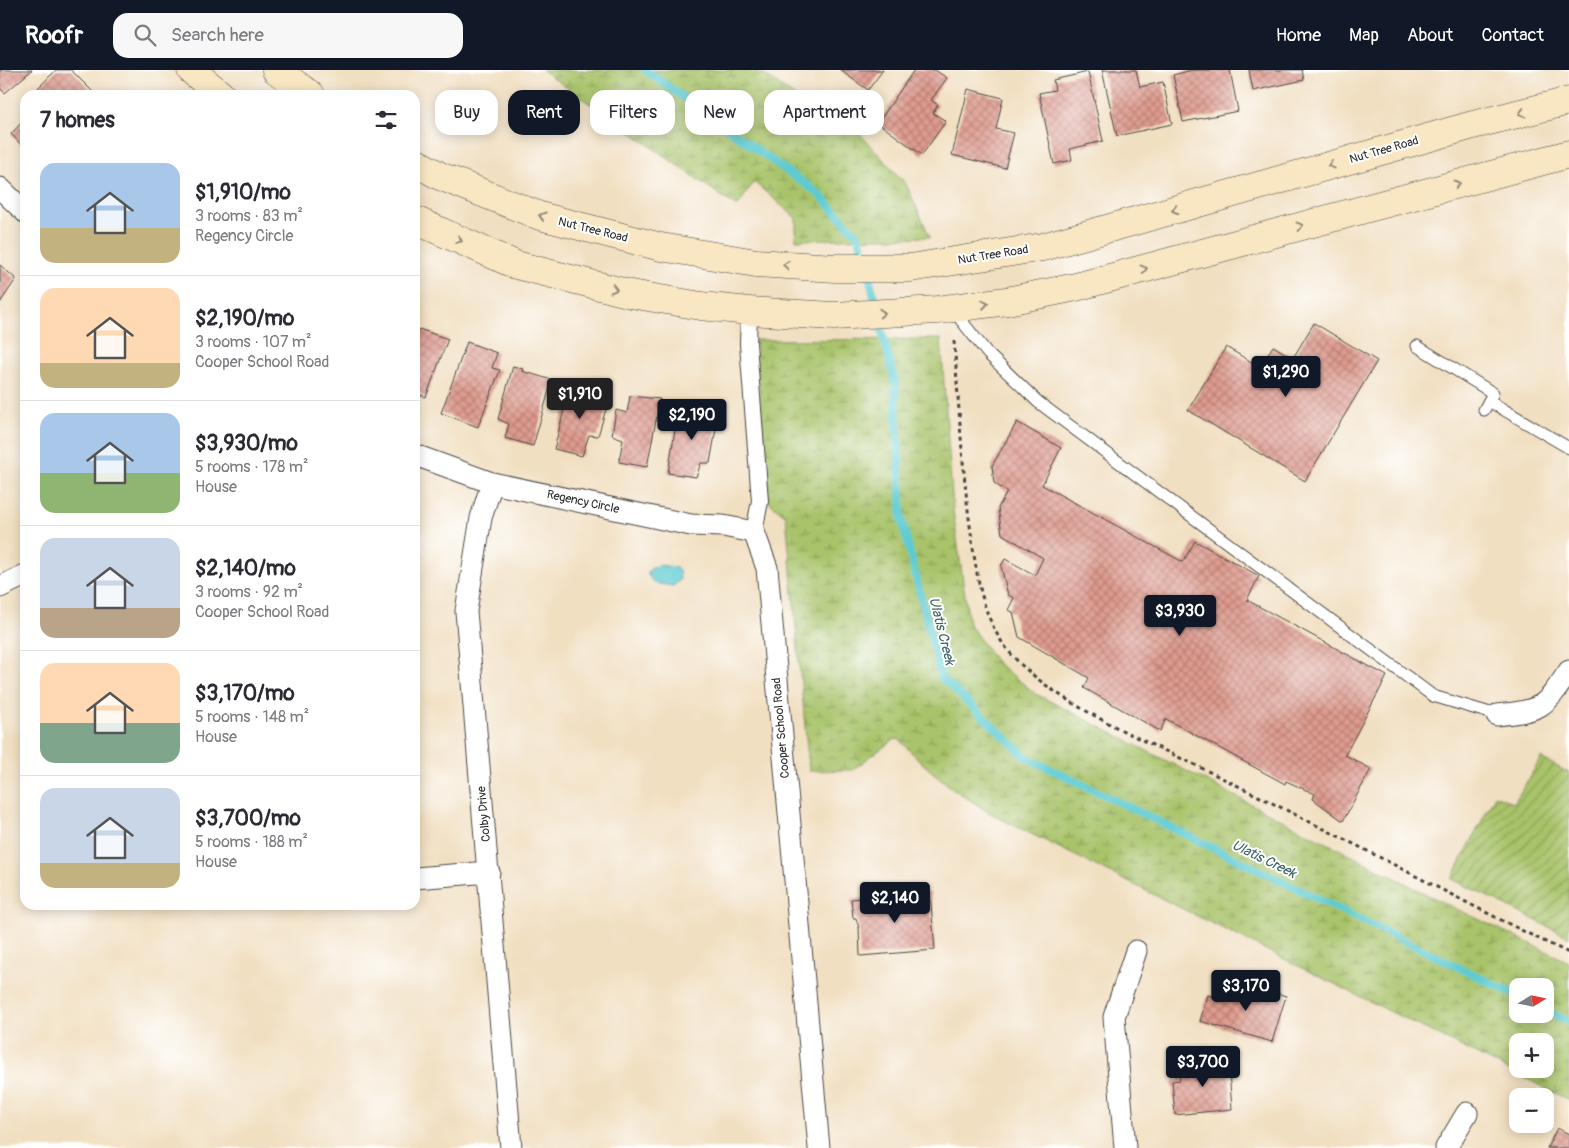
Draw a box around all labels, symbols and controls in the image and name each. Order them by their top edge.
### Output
search box [113,13,463,58]
text: Roofr [25,21,83,50]
icon: search [131,21,159,49]
text: Search here [171,23,264,47]
text: Home [1276,24,1321,47]
text: Map [1349,24,1379,47]
text: About [1407,24,1453,47]
text: Contact [1481,24,1544,47]
chip: Buy [435,90,498,135]
chip: Rent [508,90,580,135]
chip: Filters [590,90,675,135]
chip: New [685,90,754,135]
chip: Apartment [764,90,884,135]
icon: filters [372,106,400,134]
text: 7 homes [40,107,115,134]
one-way arrow [1517,107,1526,118]
street label: Nut Tree Road [1348,133,1420,167]
one-way arrow [1327,159,1336,170]
text: $1,910/mo [195,179,291,206]
one-way arrow [1453,179,1462,190]
icon: home [80,183,140,243]
one-way arrow [1171,204,1180,214]
text: 3 rooms · 83 m² [195,206,303,226]
one-way arrow [538,212,546,222]
street label: Nut Tree Road [557,214,629,246]
one-way arrow [1296,222,1304,232]
text: Regency Circle [195,226,294,246]
one-way arrow [454,233,463,243]
street label: Nut Tree Road [957,242,1029,268]
one-way arrow [782,259,790,270]
one-way arrow [1139,264,1148,275]
one-way arrow [609,283,618,294]
one-way arrow [981,299,989,310]
text: $2,190/mo [195,305,294,332]
icon: home [80,308,140,368]
one-way arrow [879,308,887,319]
text: 3 rooms · 107 m² [195,332,312,352]
text: Cooper School Road [195,352,329,372]
pin: $1,290 [1245,356,1327,398]
text: $1,290 [1262,362,1310,382]
pin: $1,910 [539,378,621,420]
text: $1,910 [558,384,602,404]
pin: $2,190 [651,398,733,441]
text: $2,190 [668,405,716,425]
text: $3,930/mo [195,430,298,457]
icon: home [80,433,140,493]
text: 5 rooms · 178 m² [195,457,308,477]
text: House [195,477,237,497]
street label: Regency Circle [545,487,621,517]
text: $2,140/mo [195,555,296,582]
icon: home [80,558,140,618]
text: 3 rooms · 92 m² [195,582,303,602]
pin: $3,930 [1139,594,1221,637]
water label: Ulatis Creek [925,595,959,668]
text: $3,930 [1155,601,1205,621]
text: Cooper School Road [195,602,329,622]
street label: Cooper School Road [769,677,793,779]
text: $3,170/mo [195,680,295,707]
icon: home [80,683,140,743]
text: 5 rooms · 148 m² [195,707,309,727]
text: House [195,727,237,747]
street label: Colby Drive [474,785,494,843]
text: $3,700/mo [195,805,301,832]
icon: home [80,808,140,868]
text: 5 rooms · 188 m² [195,832,308,852]
water label: Ulatis Creek [1229,836,1300,882]
text: House [195,852,237,872]
pin: $2,140 [854,882,936,924]
text: $2,140 [871,888,919,908]
pin: $3,170 [1205,970,1287,1012]
text: $3,170 [1222,976,1270,996]
north arrow [1509,978,1554,1022]
map controls [1509,978,1554,1133]
button: + [1509,1033,1554,1078]
pin: $3,700 [1162,1046,1244,1088]
text: $3,700 [1177,1052,1229,1072]
button: − [1509,1088,1554,1133]

